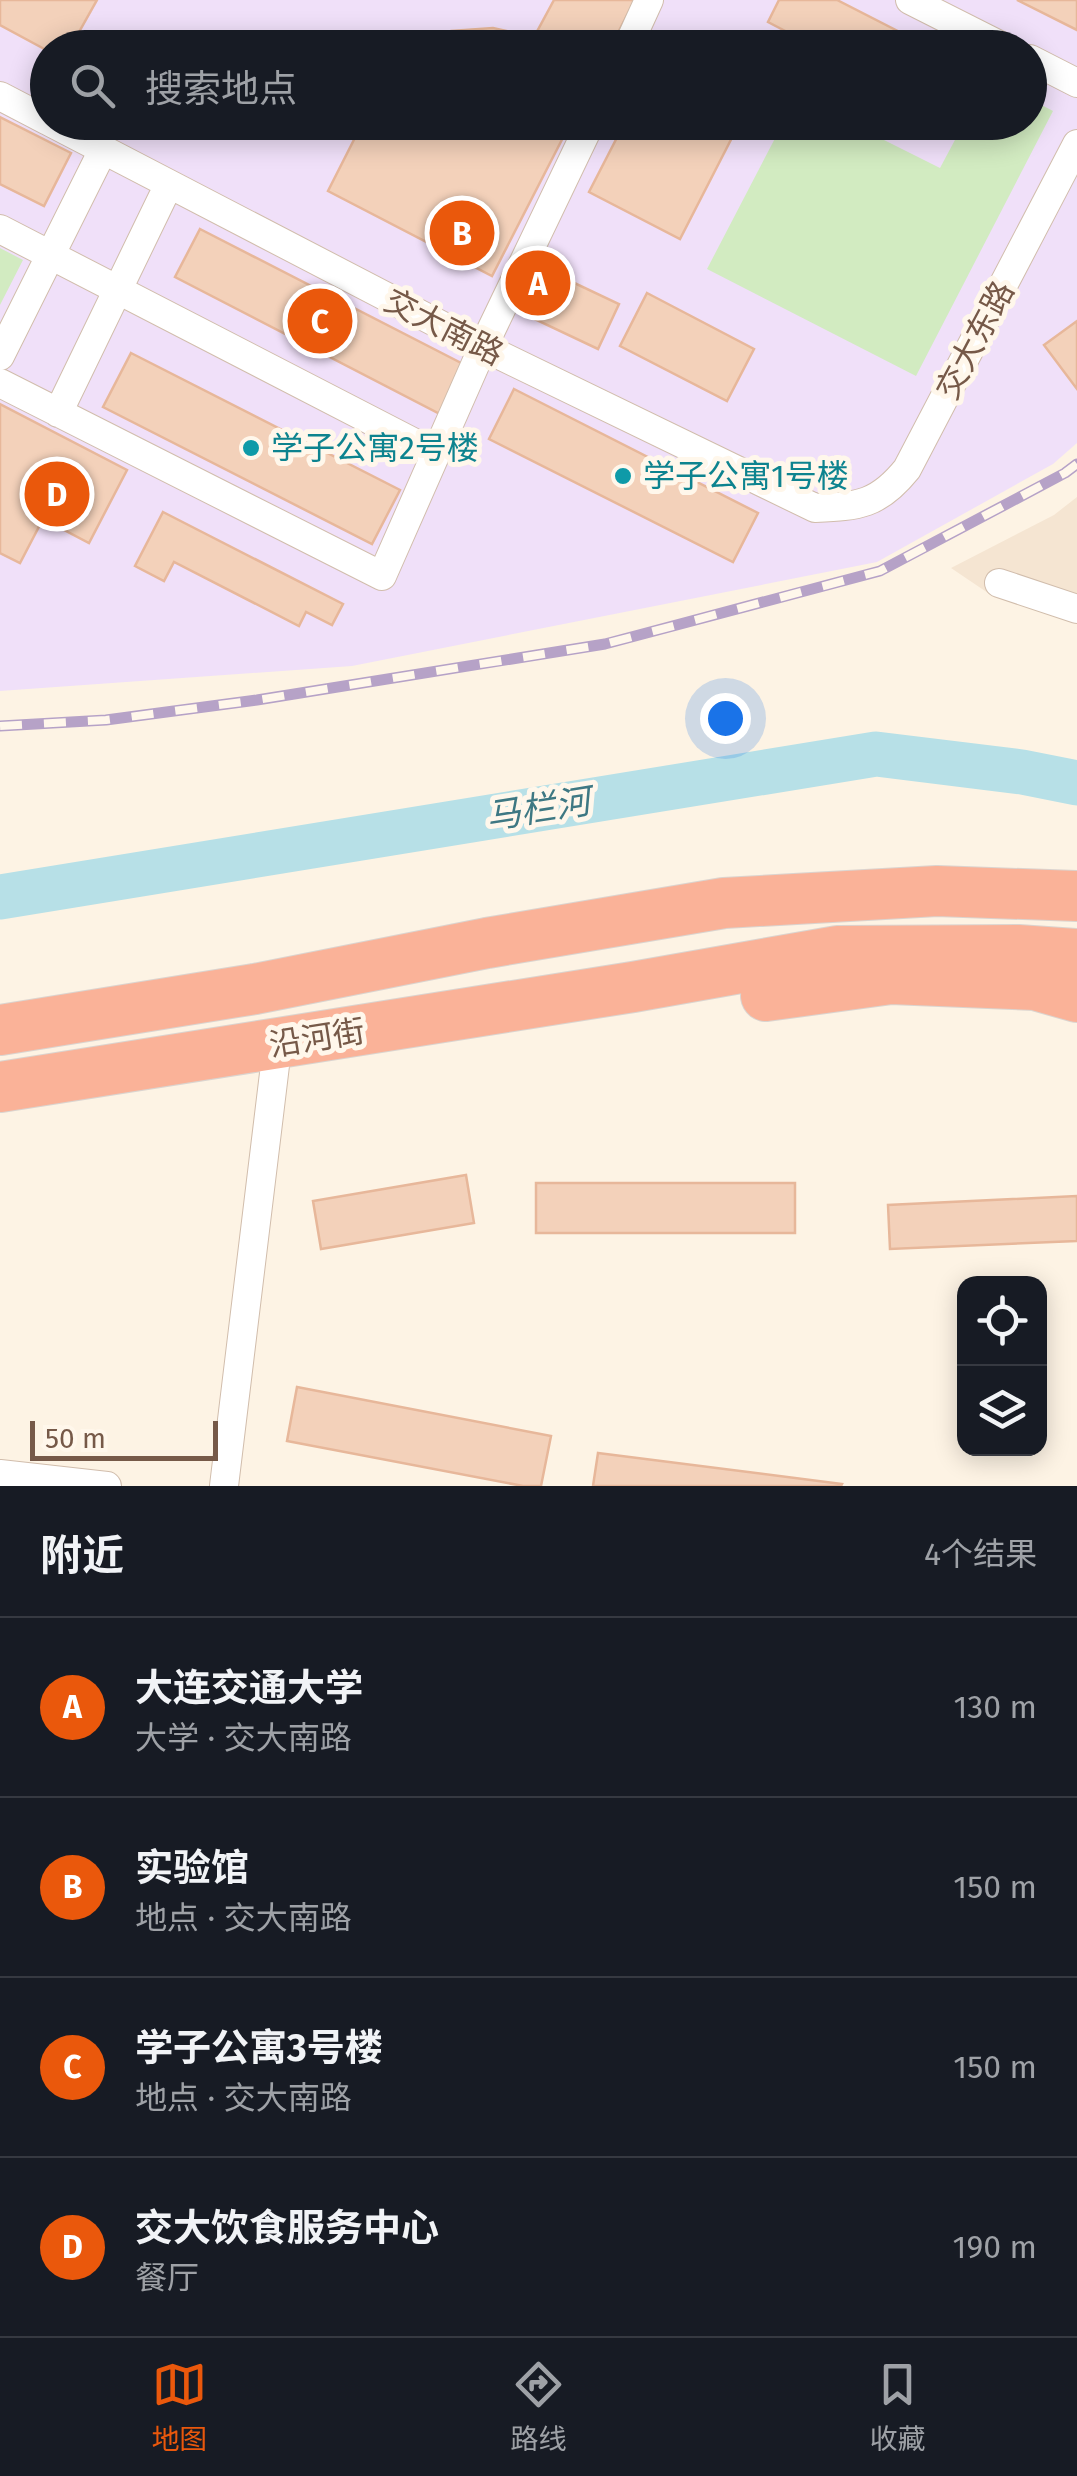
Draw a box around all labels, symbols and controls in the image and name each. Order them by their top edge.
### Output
search box [30,30,1047,140]
icon: search [65,58,120,113]
text: 搜索地点 [145,66,297,112]
pin: B [430,196,494,270]
pin: A [506,246,570,320]
street label: 交大东路 [928,275,1022,405]
street label: 交大南路 [378,281,510,373]
pin: C [288,284,352,358]
place label: 学子公寓2号楼 [271,429,479,467]
marker: 学子公寓2号楼 [240,437,262,459]
pin: D [24,456,90,532]
place label: 学子公寓1号楼 [643,457,849,495]
marker: 学子公寓1号楼 [612,465,634,487]
your location [700,693,751,744]
water label: 马栏河 [483,779,599,838]
street label: 沿河街 [267,1012,367,1064]
map controls [957,1276,1047,1456]
button: locate [957,1276,1047,1366]
button: layers [957,1366,1047,1456]
scale bar [30,1416,218,1460]
text: 50 m [45,1422,106,1455]
text: 附近 [40,1531,124,1581]
text: 4个结果 [924,1535,1037,1573]
text: 大连交通大学 [135,1665,363,1711]
text: A [63,1688,82,1726]
text: 130 m [953,1688,1037,1726]
text: 大学 · 交大南路 [135,1719,352,1757]
text: 实验馆 [135,1845,249,1891]
text: B [63,1868,82,1906]
text: 150 m [953,1868,1037,1906]
text: 地点 · 交大南路 [135,1899,352,1937]
text: 学子公寓3号楼 [135,2025,383,2071]
text: C [63,2048,82,2086]
text: 150 m [953,2048,1037,2086]
text: 地点 · 交大南路 [135,2079,352,2117]
text: 交大饮食服务中心 [135,2205,439,2251]
text: D [62,2228,83,2266]
text: 190 m [953,2228,1037,2266]
text: 餐厅 [135,2259,199,2297]
tab: 地图 [151,2357,208,2457]
tab: 路线 [510,2357,567,2457]
tab: 收藏 [869,2357,926,2457]

